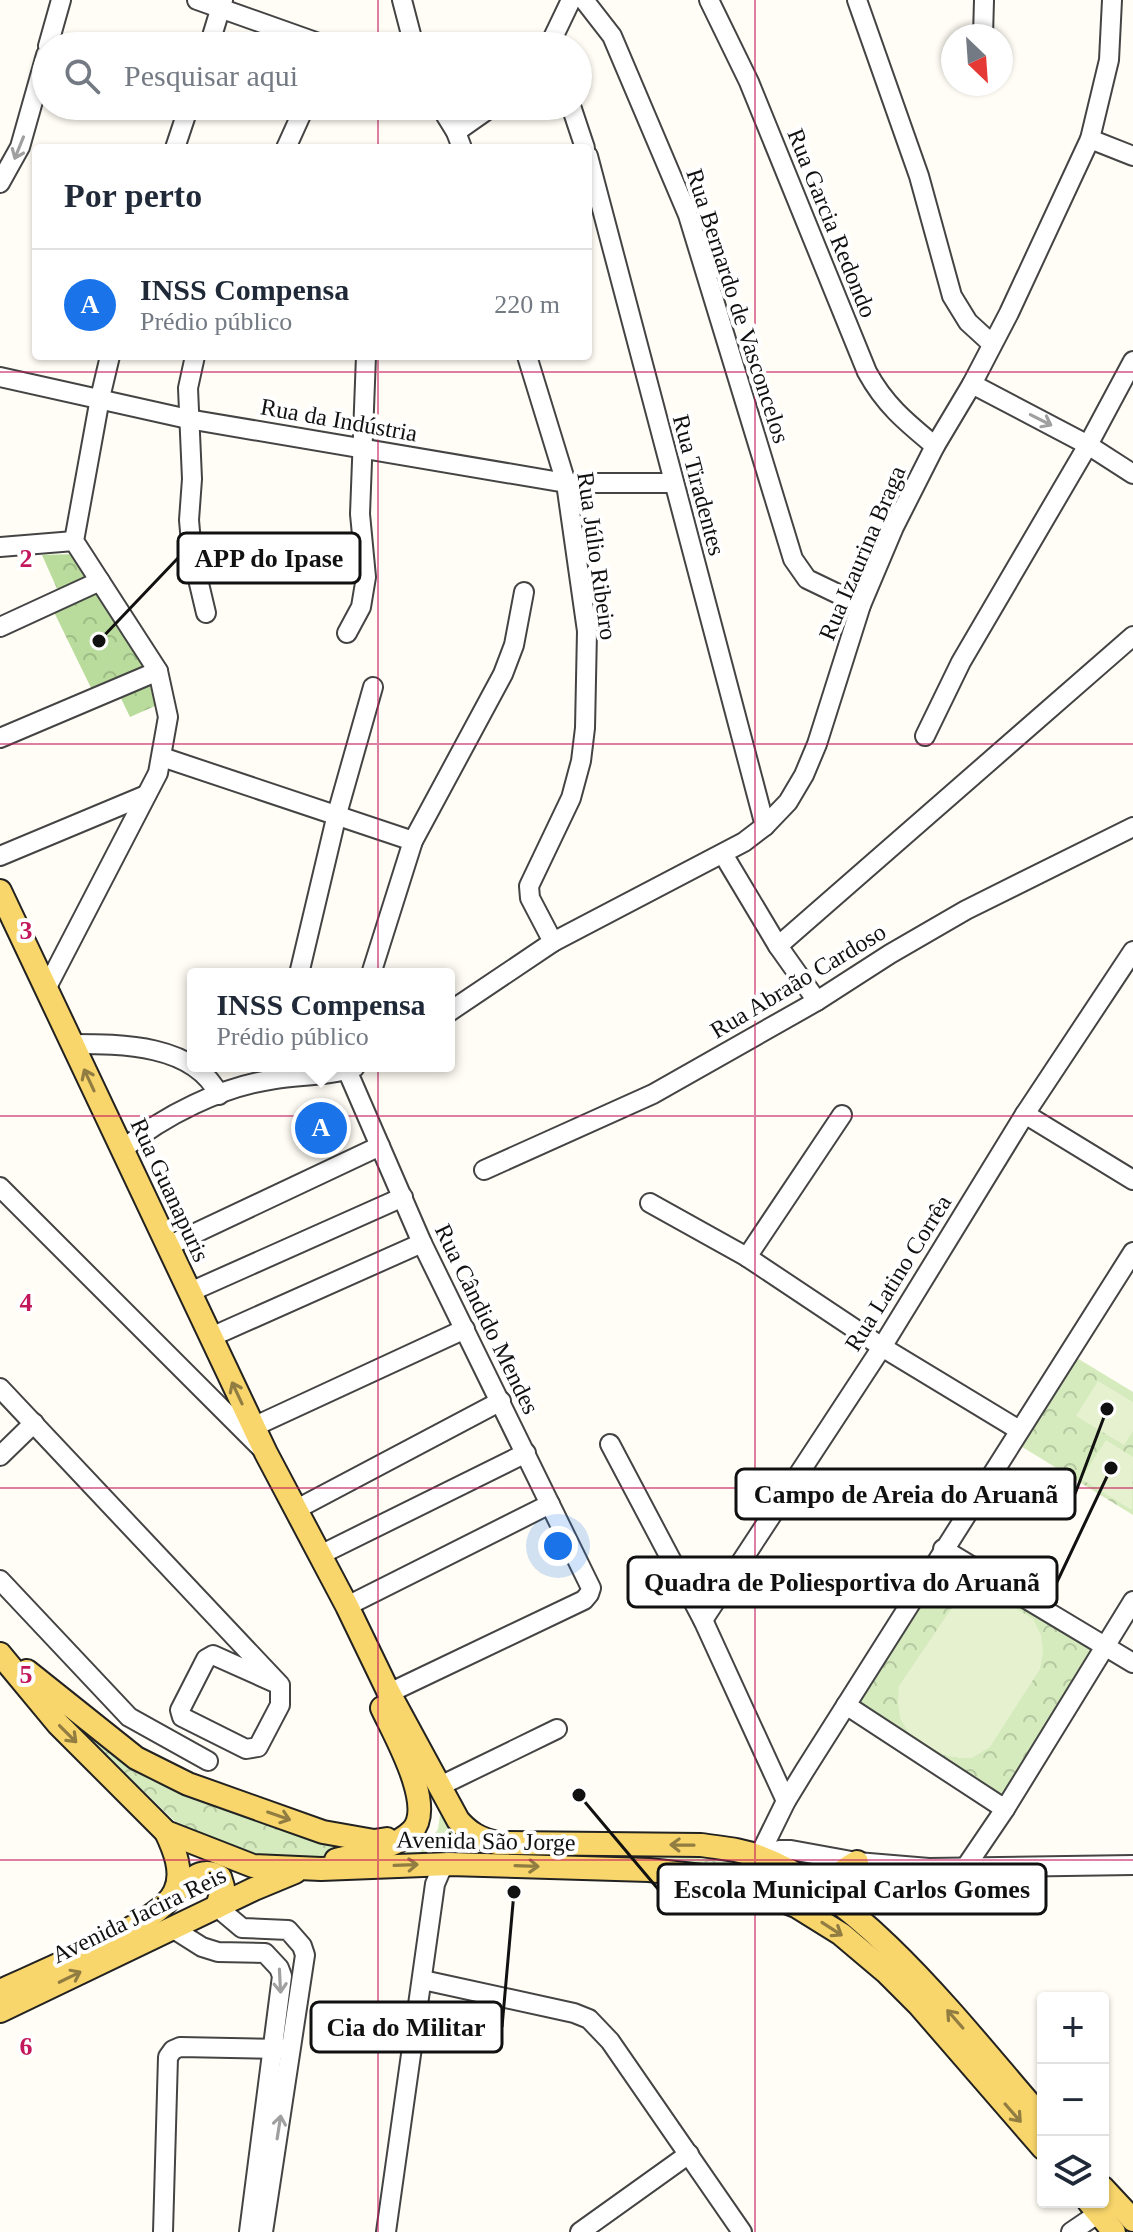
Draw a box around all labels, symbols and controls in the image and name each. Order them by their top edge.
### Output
north arrow [941,24,1013,96]
search box [32,32,592,120]
icon: search [60,54,104,98]
text: Pesquisar aqui [124,59,298,92]
street label: Rua Garcia Redondo [782,125,882,321]
one-way arrow [11,135,25,160]
street label: Rua Bernardo de Vasconcelos [681,166,795,446]
text: Por perto [64,177,202,214]
text: INSS Compensa [140,273,349,306]
text: A [81,290,99,319]
text: 220 m [494,290,560,319]
text: Prédio público [140,307,292,336]
street label: Rua da Indústria [259,393,420,447]
street label: Rua Tiradentes [668,412,730,558]
one-way arrow [1028,413,1052,429]
street label: Rua Izaurina Braga [814,462,911,644]
street label: Rua Júlio Ribeiro [572,470,622,642]
callout: APP do Ipase [178,533,360,583]
text: 2 [20,544,33,573]
text: APP do Ipase [195,544,343,573]
text: 3 [20,916,33,945]
street label: Rua Abraão Cardoso [706,918,890,1044]
popup [187,968,455,1072]
text: INSS Compensa [216,988,426,1021]
text: Prédio público [216,1022,369,1051]
one-way arrow [81,1068,96,1092]
pin: A [295,1098,347,1158]
street label: Rua Guanapuris [125,1114,215,1266]
street label: Rua Latino Corrêa [840,1190,957,1356]
street label: Rua Cândido Mendes [430,1220,544,1418]
text: 4 [20,1288,33,1317]
one-way arrow [229,1381,244,1405]
callout: Campo de Areia do Aruanã [736,1469,1075,1519]
text: Campo de Areia do Aruanã [754,1480,1058,1509]
your location [538,1526,578,1566]
callout: Quadra de Poliesportiva do Aruanã [628,1557,1057,1607]
text: Quadra de Poliesportiva do Aruanã [644,1568,1040,1597]
text: 5 [20,1660,33,1689]
one-way arrow [58,1724,77,1743]
one-way arrow [267,1810,292,1825]
street label: Avenida São Jorge [396,1826,576,1856]
one-way arrow [669,1837,696,1853]
one-way arrow [392,1858,419,1873]
one-way arrow [513,1859,540,1874]
street label: Avenida Jacira Reis [48,1862,230,1968]
callout: Escola Municipal Carlos Gomes [658,1864,1046,1914]
text: Escola Municipal Carlos Gomes [674,1875,1030,1904]
one-way arrow [820,1920,842,1937]
one-way arrow [272,1968,287,1994]
one-way arrow [58,1969,82,1984]
map controls [1037,1992,1109,2208]
button: + [1037,1992,1109,2064]
callout: Cia do Militar [311,2002,502,2052]
one-way arrow [946,2009,964,2029]
text: Cia do Militar [327,2013,485,2042]
text: 6 [20,2032,33,2061]
button: − [1037,2064,1109,2136]
one-way arrow [1004,2103,1022,2123]
one-way arrow [272,2115,287,2140]
button: layers [1037,2136,1109,2208]

